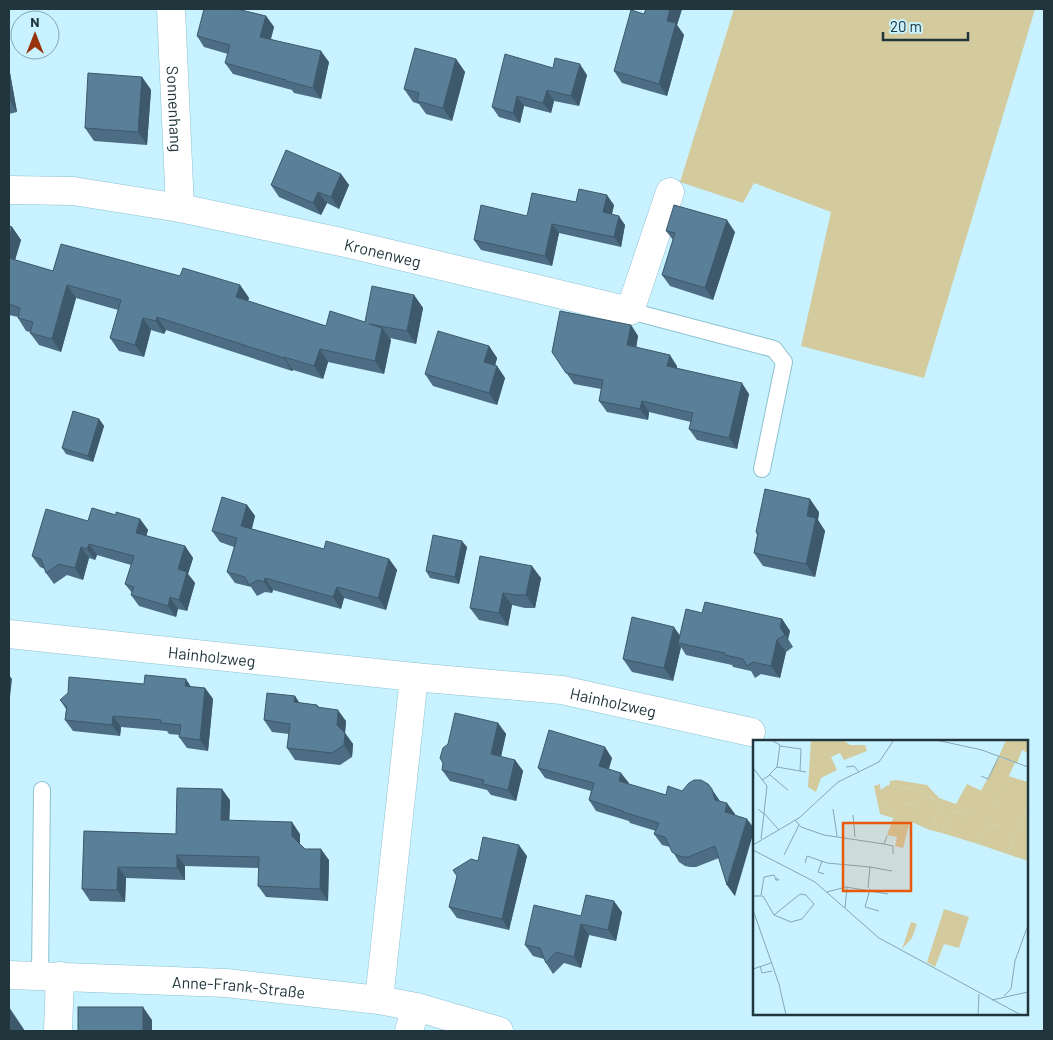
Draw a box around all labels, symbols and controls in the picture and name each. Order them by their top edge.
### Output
north arrow [10,10,60,60]
scale bar [883,10,968,42]
text: N [30,13,40,30]
text: 20 m [890,17,922,35]
street label: Sonnenhang [164,65,187,152]
street label: Kronenweg [343,234,423,270]
street label: Hainholzweg [167,641,257,670]
street label: Hainholzweg [568,683,658,720]
inset map [753,740,1028,1015]
street label: Anne-Frank-Straße [172,972,306,1001]

